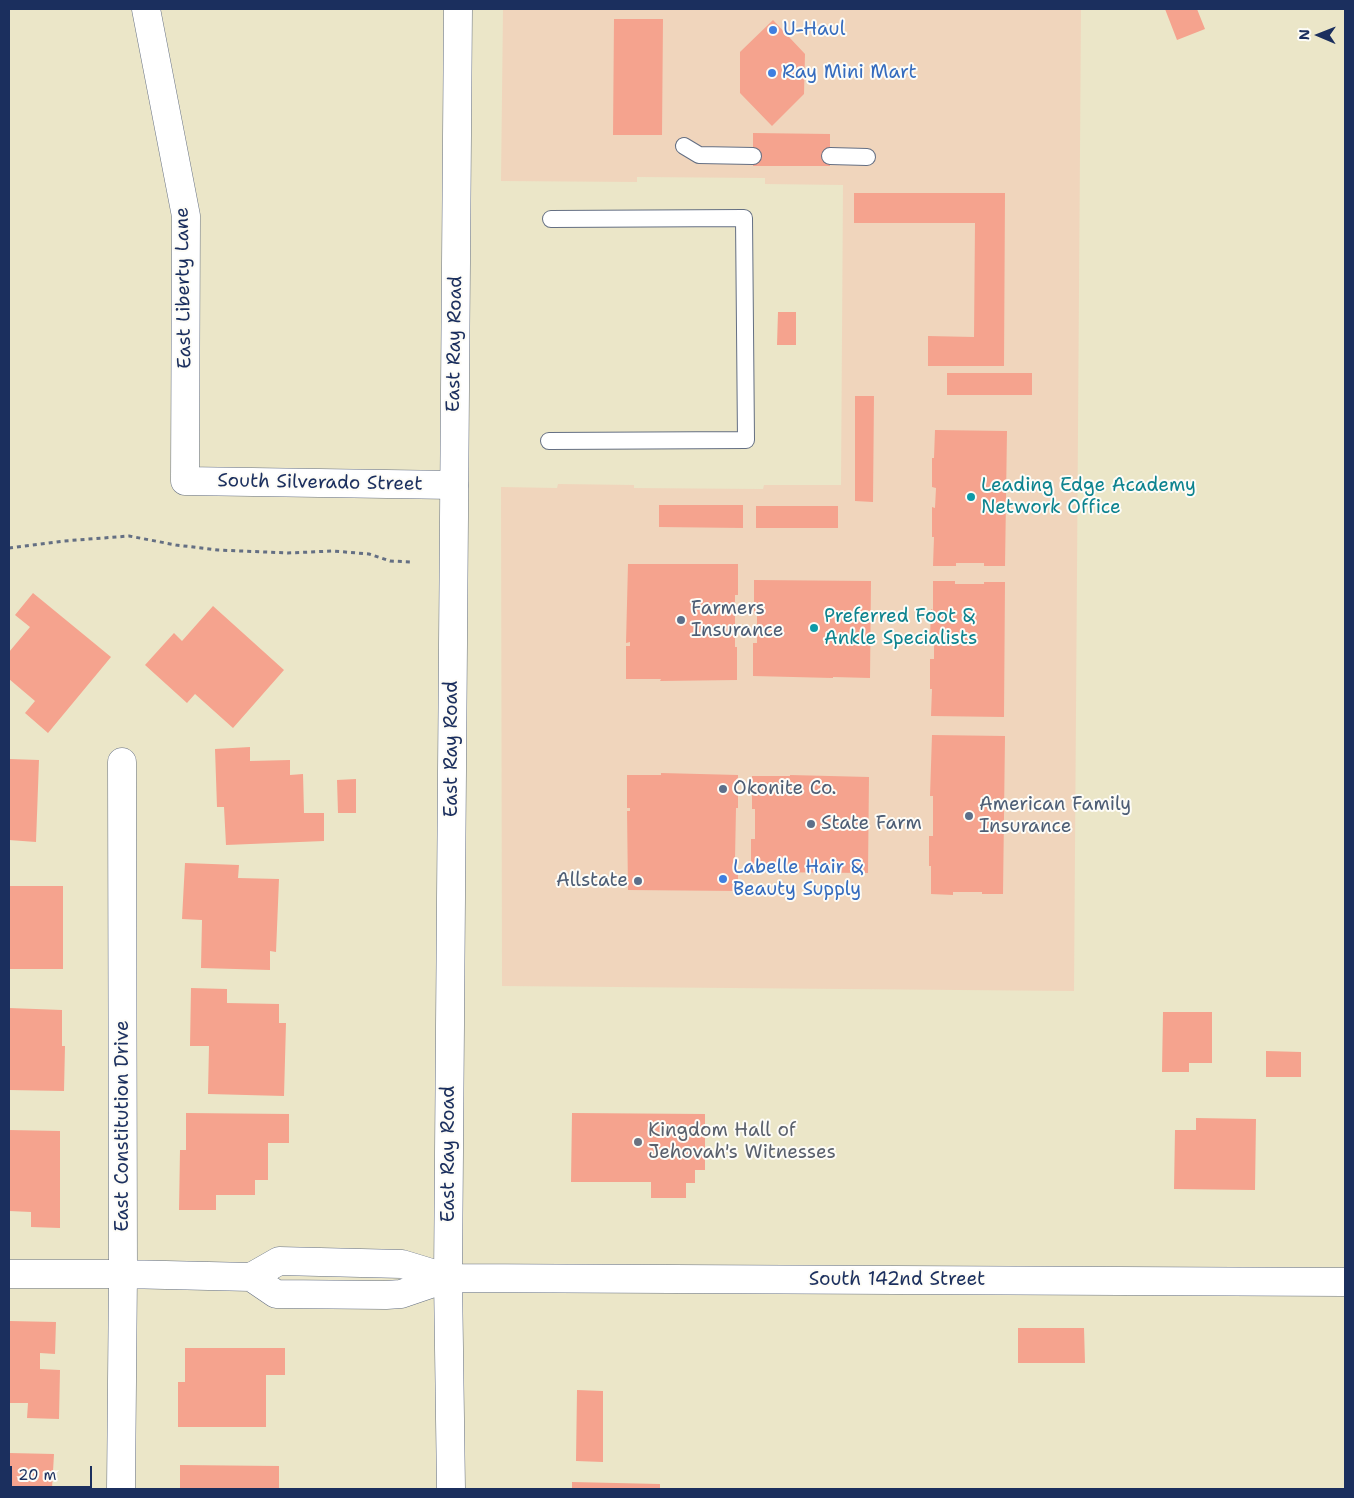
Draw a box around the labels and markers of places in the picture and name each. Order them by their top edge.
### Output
place label: U-Haul [783,19,845,41]
marker: U-Haul [767,24,779,36]
place label: Ray Mini Mart [782,62,917,84]
marker: Ray Mini Mart [766,67,778,79]
place label: Leading Edge Academy Network Office [981,475,1196,519]
marker: Leading Edge Academy Network Office [965,491,977,503]
place label: Farmers Insurance [691,598,783,642]
place label: Preferred Foot & Ankle Specialists [824,606,977,650]
marker: Farmers Insurance [675,614,687,626]
marker: Preferred Foot & Ankle Specialists [808,622,820,634]
place label: Okonite Co. [733,778,836,800]
marker: Okonite Co. [717,783,729,795]
place label: American Family Insurance [979,794,1131,838]
marker: American Family Insurance [963,810,975,822]
place label: State Farm [821,813,922,835]
marker: State Farm [805,818,817,830]
place label: Labelle Hair & Beauty Supply [733,857,863,901]
place label: Allstate [556,870,628,892]
marker: Labelle Hair & Beauty Supply [717,873,729,885]
marker: Allstate [632,875,644,887]
place label: Kingdom Hall of Jehovah's Witnesses [648,1120,836,1164]
marker: Kingdom Hall of Jehovah's Witnesses [632,1136,644,1148]

